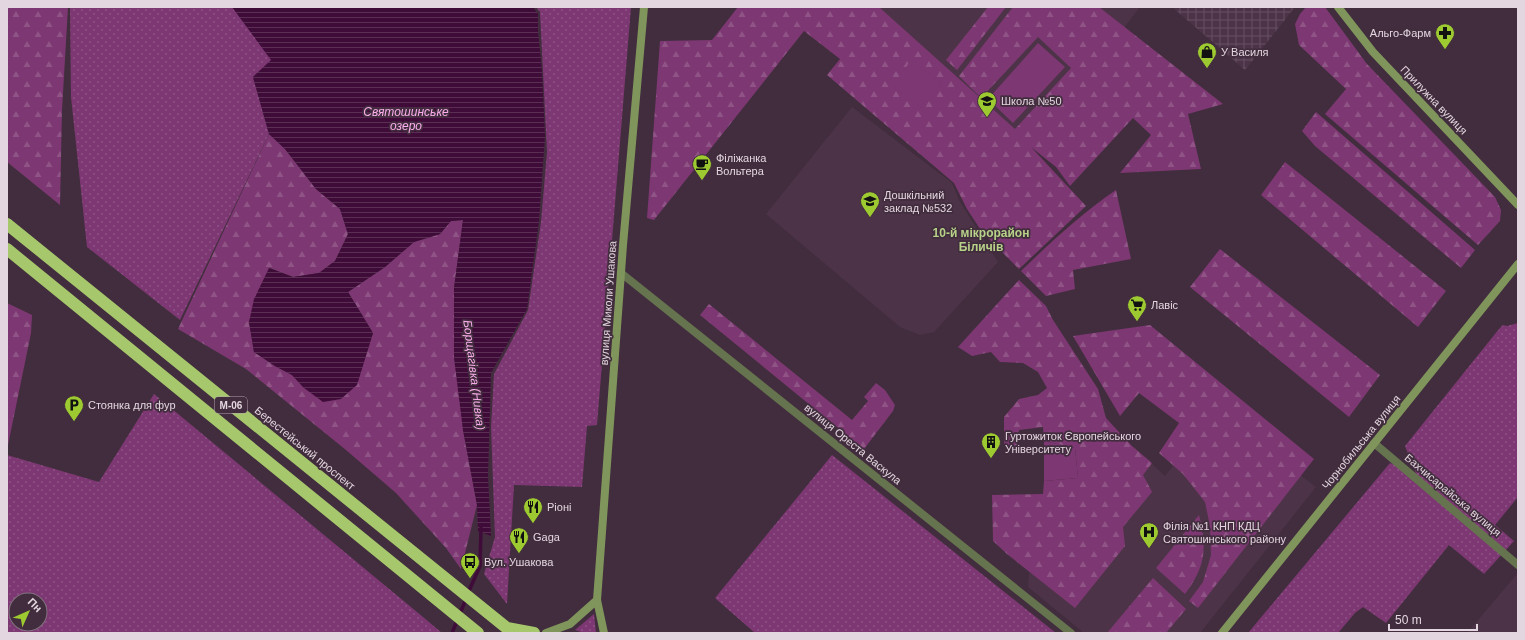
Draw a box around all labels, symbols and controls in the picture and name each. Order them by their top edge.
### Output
pharmacy icon: Альго-Фарм [1434,22,1456,50]
place label: Альго-Фарм [1370,27,1431,39]
shop icon: У Василя [1196,41,1218,69]
place label: У Василя [1221,46,1269,58]
street label: Прилужна вулиця [1398,63,1470,137]
school or university icon: Школа №50 [976,90,998,118]
place label: Школа №50 [1001,95,1062,107]
water label: Святошинське озеро [363,105,449,133]
place label: Філіжанка Вольтера [716,152,767,177]
cafe icon: Філіжанка Вольтера [691,153,713,181]
place label: Дошкільний заклад №532 [884,189,952,214]
school or university icon: Дошкільний заклад №532 [859,190,881,218]
district label: 10-й мікрорайон Біличів [933,226,1029,254]
street label: вулиця Миколи Ушакова [598,239,618,366]
supermarket icon: Лавіс [1126,294,1148,322]
place label: Лавіс [1151,299,1179,311]
water label: Борщагівка (Нивка) [460,319,488,431]
street label: Чорнобильська вулиця [1319,393,1403,491]
parking icon: Стоянка для фур [63,394,85,422]
road number: М-06 [215,397,247,413]
place label: Стоянка для фур [88,399,176,411]
street label: вулиця Ореста Васкула [802,401,904,487]
street label: Берестейський проспект [253,404,357,492]
place label: Гуртожиток Європейського Університету [1005,430,1141,455]
building icon: Гуртожиток Європейського Університету [980,431,1002,459]
street label: Бахчисарайська вулиця [1403,451,1503,539]
restaurant icon: Ріоні [522,496,544,524]
place label: Ріоні [547,501,571,513]
place label: Філія №1 КНП КДЦ Святошинського району [1163,520,1286,545]
hospital icon: Філія №1 КНП КДЦ Святошинського району [1138,521,1160,549]
restaurant icon: Gaga [508,526,530,554]
place label: Gaga [533,531,561,543]
bus stop icon: Вул. Ушакова [459,551,481,579]
place label: Вул. Ушакова [484,556,554,568]
north arrow [8,592,48,632]
text: Пн [26,596,44,614]
scale bar [1389,606,1477,632]
text: 50 m [1395,613,1422,627]

